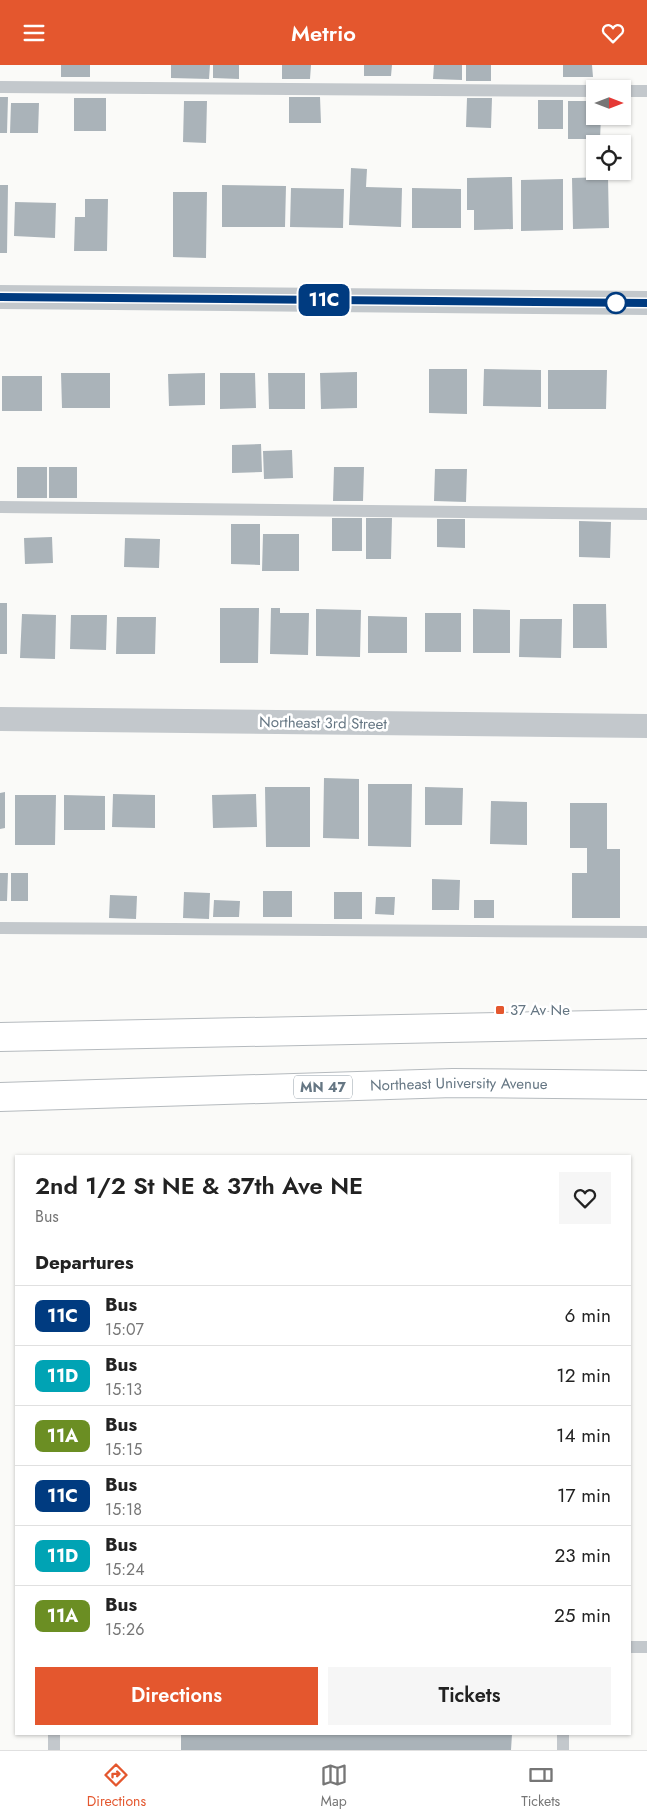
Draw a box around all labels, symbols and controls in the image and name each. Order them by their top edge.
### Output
text: Metrio [291,17,356,49]
icon: menu [20,19,48,47]
icon: heart [599,19,627,47]
north arrow [586,80,631,125]
map controls [586,80,631,180]
button: locate [586,135,631,180]
line badge: 11C [295,284,353,316]
text: 11C [309,287,339,313]
unlabelled marker [605,292,627,314]
street label: Northeast 3rd Street [259,711,387,735]
place label: 37 Av Ne [510,999,570,1021]
marker: 37 Av Ne [494,1004,506,1016]
street label: Northeast University Avenue [370,1072,548,1097]
road number: MN 47 [294,1075,352,1099]
text: 2nd 1/2 St NE & 37th Ave NE [35,1168,363,1203]
button: heart [559,1172,611,1224]
text: Bus [35,1205,59,1228]
text: Departures [35,1249,134,1276]
text: Bus [105,1291,137,1318]
text: 6 min [565,1302,611,1329]
text: 11C [47,1303,78,1329]
text: 15:07 [105,1318,144,1341]
text: Bus [105,1351,137,1378]
text: 12 min [556,1362,611,1389]
text: 11D [47,1363,78,1389]
text: 15:13 [105,1378,142,1401]
text: Bus [105,1411,137,1438]
text: 14 min [556,1422,611,1449]
text: 11A [47,1423,78,1449]
text: 15:15 [105,1438,142,1461]
text: Bus [105,1471,137,1498]
text: 17 min [557,1482,611,1509]
text: 11C [47,1483,78,1509]
text: 15:18 [105,1498,142,1521]
text: Bus [105,1531,137,1558]
text: 23 min [554,1542,611,1569]
text: 11D [47,1543,78,1569]
text: 15:24 [105,1558,144,1581]
text: Bus [105,1591,137,1618]
text: 25 min [554,1602,611,1629]
text: 11A [47,1603,78,1629]
text: 15:26 [105,1618,144,1641]
button: Directions [35,1667,318,1725]
button: Tickets [328,1667,611,1725]
tab: Directions [87,1761,146,1811]
tab: Map [320,1761,348,1811]
tab: Tickets [521,1761,560,1811]

